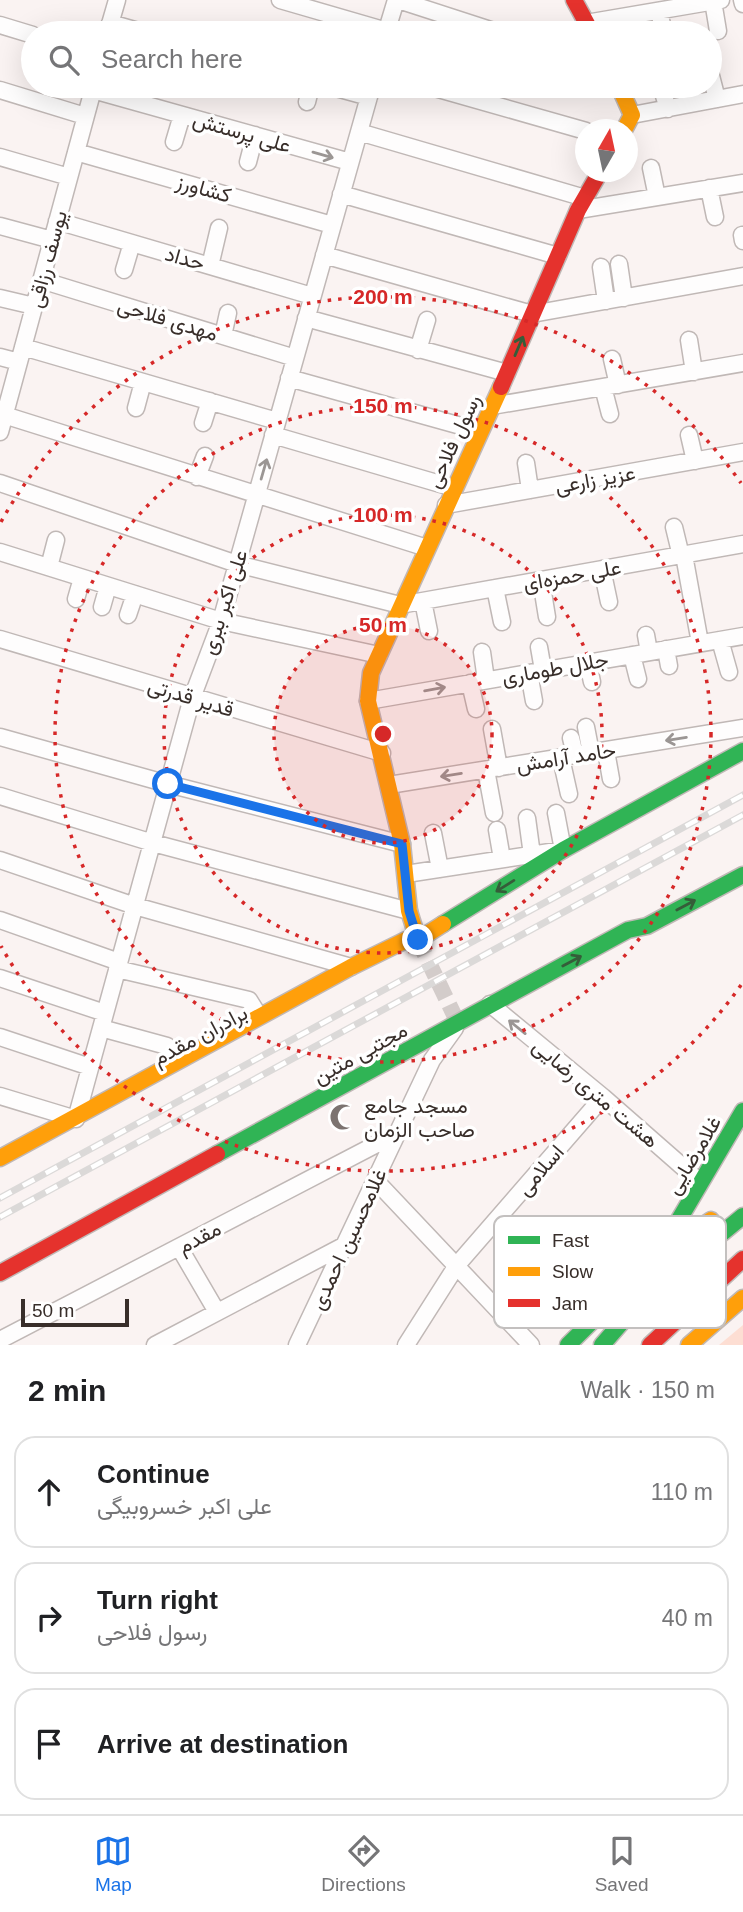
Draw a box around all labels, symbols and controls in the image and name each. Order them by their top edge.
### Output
search box [21,21,722,98]
icon: search [45,41,83,79]
text: Search here [101,44,243,74]
street label: علی پرستش [190,107,294,160]
north arrow [575,119,638,182]
one-way arrow [312,149,334,162]
street label: کشاورز [172,169,234,209]
street label: یوسف رزاقی [23,208,73,311]
street label: حداد [163,241,207,275]
text: 200 m [353,285,413,308]
street label: مهدی فلاحی [115,293,221,347]
one-way arrow [513,335,526,357]
street label: رسول فلاحی [421,391,487,492]
text: 150 m [353,394,413,417]
one-way arrow [258,458,271,480]
street label: عزیز زارعی [553,461,637,499]
text: 100 m [353,503,413,526]
street label: علی اکبر ببری [196,547,254,658]
street label: علی حمزه‌ای [521,555,623,597]
text: 50 m [359,613,407,636]
street label: جلال طوماری [500,647,610,691]
street label: قدیر قدرتی [145,673,237,723]
one-way arrow [423,682,446,695]
centre of rings [371,722,395,746]
one-way arrow [665,733,688,746]
street label: حامد آرامش [515,738,618,778]
route start [152,768,183,799]
one-way arrow [440,769,463,782]
one-way arrow [496,880,516,894]
one-way arrow [676,898,696,912]
route end [402,924,433,955]
one-way arrow [561,953,581,967]
street label: برادران مقدم [149,1000,253,1072]
street label: مجتبی متین [309,1018,412,1089]
one-way arrow [509,1019,527,1035]
street label: هشت متری رضایی [527,1034,663,1154]
place label: مسجد جامع صاحب الزمان [364,1094,475,1143]
mosque icon: مسجد جامع صاحب الزمان [328,1102,358,1132]
street label: غلامرضایی [661,1112,727,1199]
street label: اسلامی [512,1140,569,1201]
street label: غلامحسین احمدی [305,1165,392,1314]
street label: مقدم [174,1216,226,1260]
legend [494,1216,726,1328]
text: Fast [552,1230,590,1251]
text: Slow [552,1261,593,1282]
text: Jam [552,1293,588,1314]
scale bar [21,1296,130,1328]
text: 50 m [32,1300,74,1321]
text: 2 min [28,1374,106,1407]
text: Walk · 150 m [580,1377,715,1403]
text: Continue [97,1459,210,1489]
icon: ahead [30,1473,68,1511]
text: 110 m [651,1479,713,1505]
text: علی اکبر خسروبیگی [97,1493,272,1519]
text: Turn right [97,1585,218,1615]
icon: right [30,1599,68,1637]
text: 40 m [662,1605,713,1631]
text: رسول فلاحی [97,1619,207,1645]
icon: arrive [30,1725,68,1763]
text: Arrive at destination [97,1729,348,1759]
tab: Map [94,1832,132,1896]
tab: Directions [321,1832,406,1896]
tab: Saved [595,1832,649,1896]

